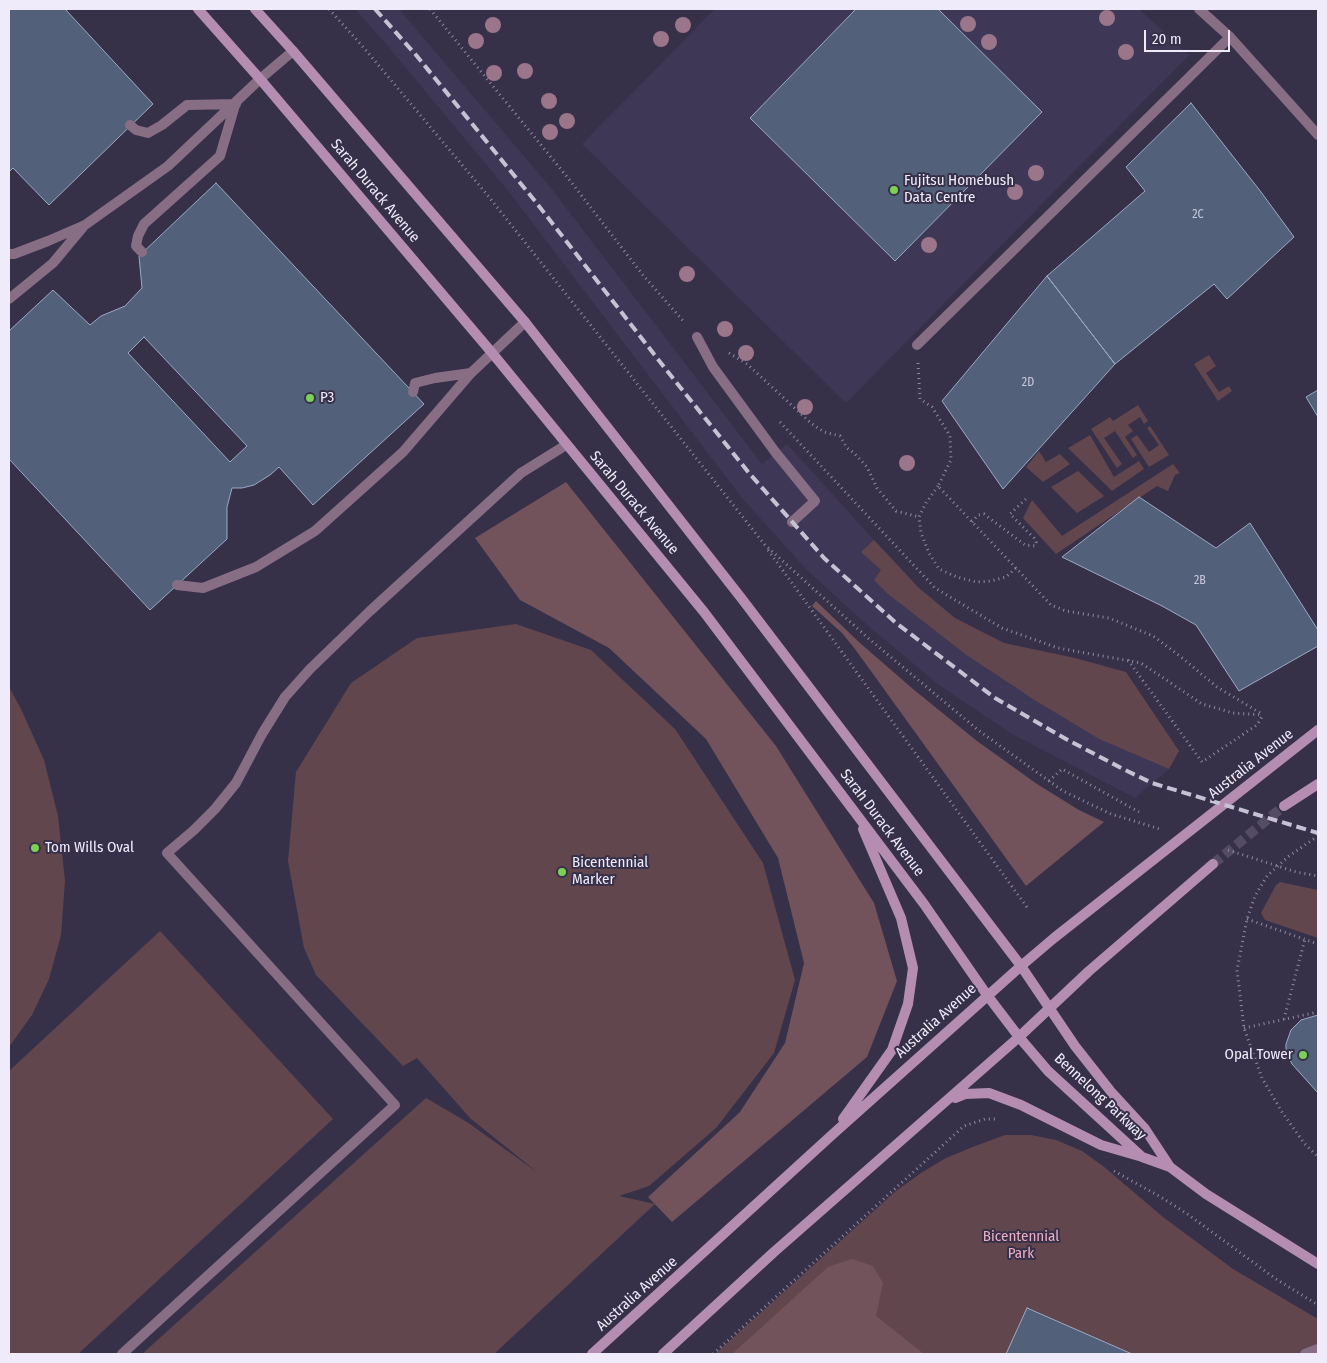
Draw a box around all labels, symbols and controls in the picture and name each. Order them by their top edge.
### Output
scale bar [1147,20,1233,52]
text: 20 m [1152,30,1182,48]
street label: Sarah Durack Avenue [327,136,423,246]
place label: Fujitsu Homebush Data Centre [904,172,1014,207]
marker: Fujitsu Homebush Data Centre [888,184,900,196]
house number: 2C [1192,208,1204,222]
house number: 2D [1022,376,1034,390]
place label: P3 [320,389,334,407]
marker: P3 [304,392,316,404]
street label: Sarah Durack Avenue [586,448,682,558]
house number: 2B [1194,574,1206,588]
street label: Australia Avenue [1205,725,1297,803]
street label: Sarah Durack Avenue [836,766,928,880]
place label: Tom Wills Oval [45,839,134,857]
marker: Tom Wills Oval [29,842,41,854]
place label: Bicentennial Marker [572,854,648,889]
marker: Bicentennial Marker [556,866,568,878]
street label: Australia Avenue [892,980,980,1062]
place label: Opal Tower [1225,1046,1293,1064]
marker: Opal Tower [1297,1049,1309,1061]
street label: Bennelong Parkway [1050,1050,1150,1144]
park label: Bicentennial Park [983,1228,1059,1263]
street label: Australia Avenue [593,1253,681,1335]

